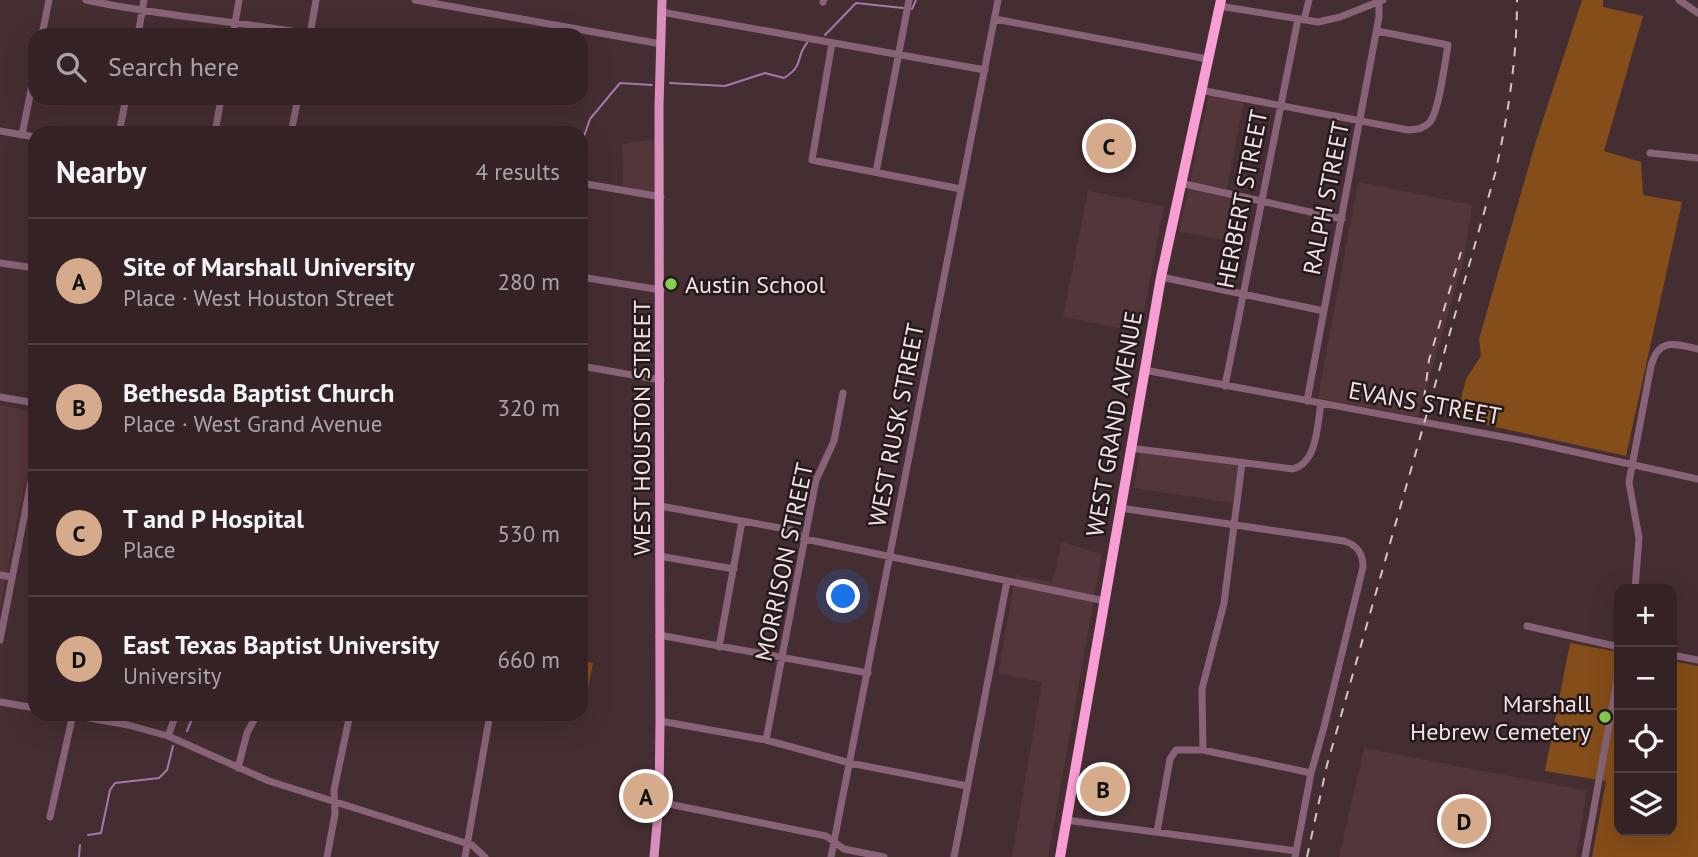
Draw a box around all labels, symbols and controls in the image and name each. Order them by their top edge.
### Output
search box [28,28,588,105]
icon: search [52,48,90,86]
text: Search here [108,50,239,83]
street label: HERBERT STREET [1210,107,1274,291]
street label: RALPH STREET [1296,119,1356,277]
pin: C [1086,120,1132,172]
text: Nearby [56,152,146,191]
text: 4 results [476,157,560,186]
text: Site of Marshall University [123,250,415,283]
text: A [72,267,86,296]
text: 280 m [498,267,560,296]
place label: Austin School [685,269,826,300]
marker: Austin School [663,276,679,292]
text: Place · West Houston Street [123,283,394,312]
street label: WEST HOUSTON STREET [626,300,657,556]
street label: WEST GRAND AVENUE [1079,309,1149,539]
street label: WEST RUSK STREET [861,321,931,529]
street label: EVANS STREET [1346,374,1504,432]
text: Bethesda Baptist Church [123,376,394,409]
text: B [72,393,86,422]
text: 320 m [498,393,560,422]
text: Place · West Grand Avenue [123,409,382,438]
street label: MORRISON STREET [748,460,820,664]
text: T and P Hospital [123,502,304,535]
text: C [73,519,85,548]
text: 530 m [498,519,560,548]
text: Place [123,535,176,564]
your location [826,579,860,613]
map controls [1614,584,1677,836]
button: + [1614,584,1677,647]
text: East Texas Baptist University [123,628,439,661]
text: D [72,645,86,674]
text: 660 m [498,645,560,674]
button: − [1614,647,1677,710]
text: University [123,661,221,690]
place label: Marshall Hebrew Cemetery [1410,688,1591,747]
marker: Marshall Hebrew Cemetery [1597,709,1613,725]
button: locate [1614,710,1677,773]
pin: B [1080,763,1126,815]
pin: A [623,770,669,822]
button: layers [1614,773,1677,836]
pin: D [1441,795,1487,847]

